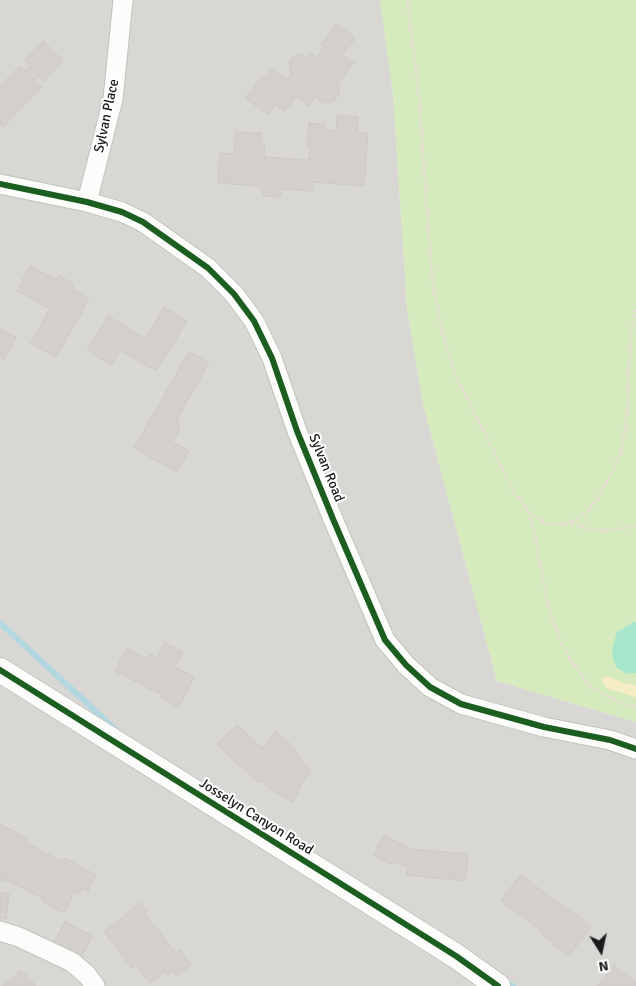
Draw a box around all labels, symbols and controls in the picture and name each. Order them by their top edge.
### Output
street label: Sylvan Place [91,78,123,154]
street label: Sylvan Road [305,431,347,505]
street label: Josselyn Canyon Road [196,775,316,859]
north arrow [576,926,626,976]
text: N [597,957,610,975]

